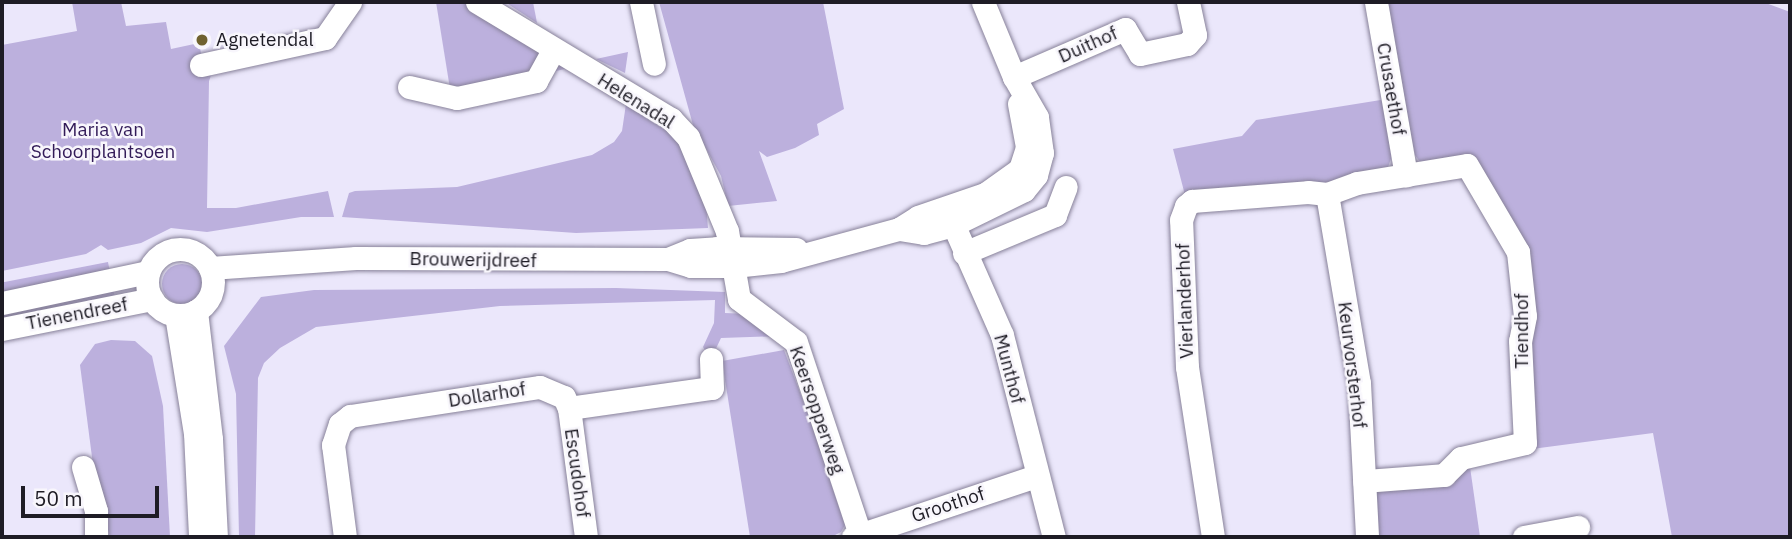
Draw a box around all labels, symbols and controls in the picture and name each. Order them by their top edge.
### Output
street label: Duithof [1055,22,1121,68]
place label: Agnetendal [216,29,314,51]
marker: Agnetendal [194,32,210,48]
street label: Crusaethof [1372,41,1410,137]
street label: Helenadal [593,68,679,134]
park label: Maria van Schoorplantsoen [31,119,175,163]
street label: Vierlanderhof [1172,243,1198,359]
street label: Brouwerijdreef [409,247,537,273]
street label: Tienendreef [24,293,130,335]
street label: Tiendhof [1511,293,1533,369]
street label: Keurvorsterhof [1333,300,1371,430]
street label: Munthof [989,332,1029,406]
street label: Keersopperweg [784,343,850,477]
street label: Dollarhof [447,378,527,412]
street label: Escudohof [559,427,595,519]
scale bar [24,472,163,516]
street label: Groothof [909,482,987,528]
text: 50 m [34,484,83,512]

